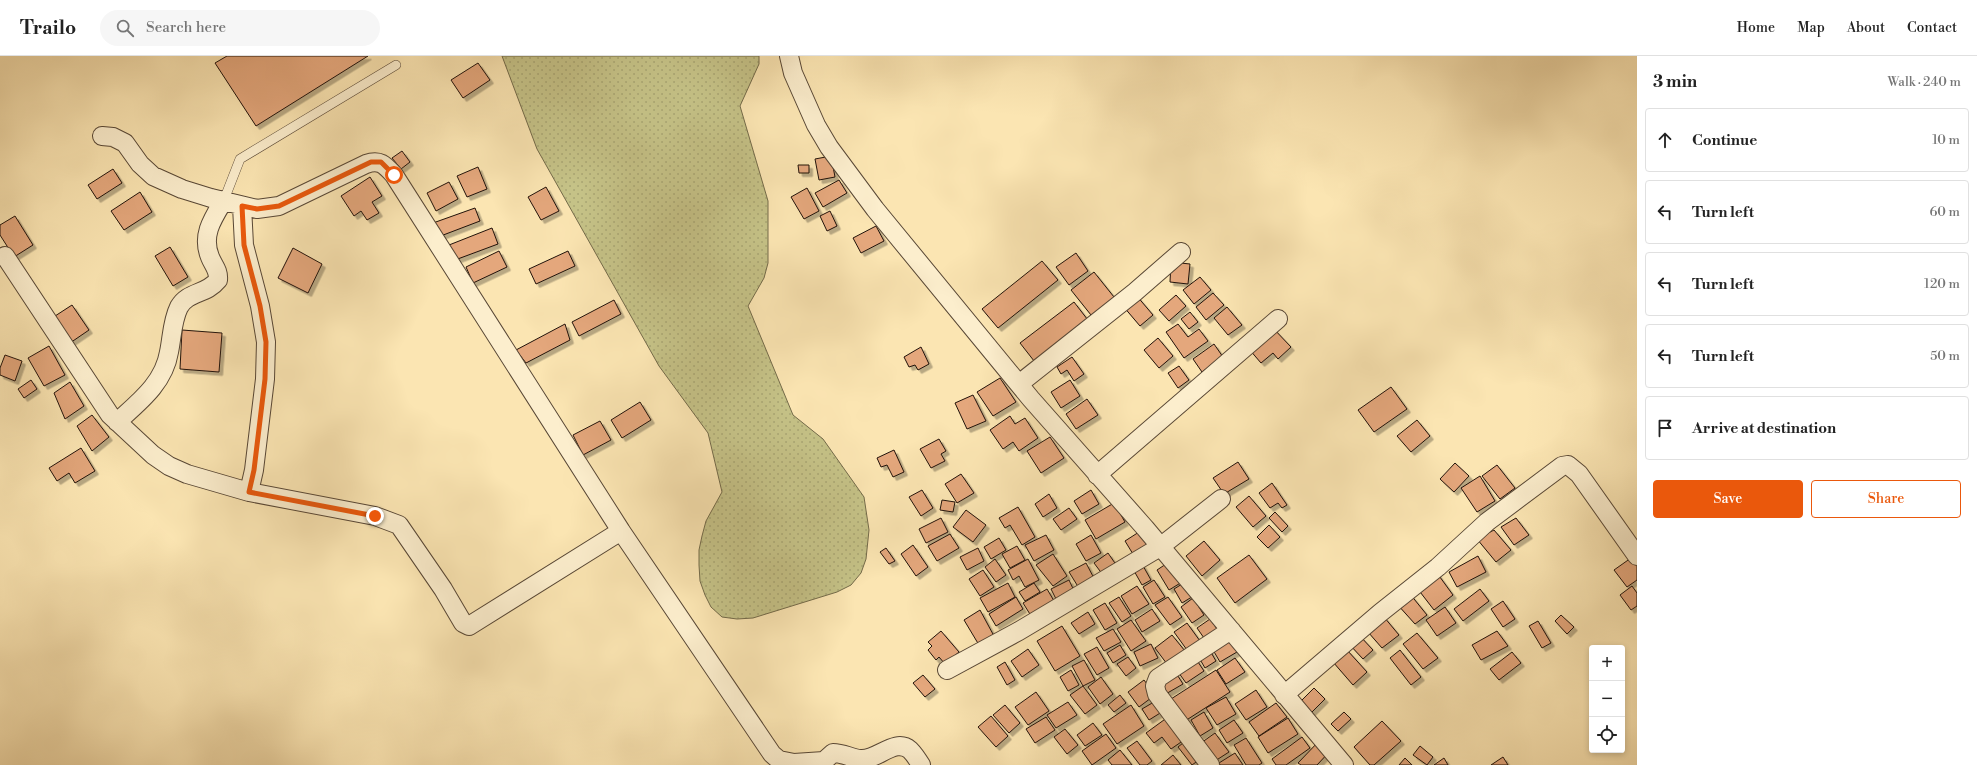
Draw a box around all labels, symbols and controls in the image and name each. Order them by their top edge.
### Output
search box [100,10,380,46]
text: Trailo [20,16,76,40]
icon: search [114,17,136,39]
text: Search here [146,18,226,37]
text: Home [1737,19,1775,37]
text: Map [1797,19,1825,37]
text: About [1847,19,1885,37]
text: Contact [1907,19,1957,37]
text: 3 min [1653,71,1697,93]
text: Walk · 240 m [1887,74,1961,90]
icon: ahead [1654,129,1676,151]
text: Continue [1692,131,1757,150]
text: 10 m [1932,132,1960,148]
route start [385,166,403,184]
icon: left [1654,201,1676,223]
text: Turn left [1692,203,1754,222]
text: 60 m [1929,204,1960,220]
icon: left [1654,273,1676,295]
text: Turn left [1692,275,1754,294]
text: 120 m [1924,276,1960,292]
icon: left [1654,345,1676,367]
text: Turn left [1692,347,1754,366]
text: 50 m [1930,348,1960,364]
icon: arrive [1654,417,1676,439]
text: Arrive at destination [1692,419,1836,438]
button: Save [1653,480,1803,518]
button: Share [1811,480,1961,518]
route end [366,507,384,525]
map controls [1589,645,1625,753]
button: + [1589,645,1625,681]
button: − [1589,681,1625,717]
button: locate [1589,717,1625,753]

